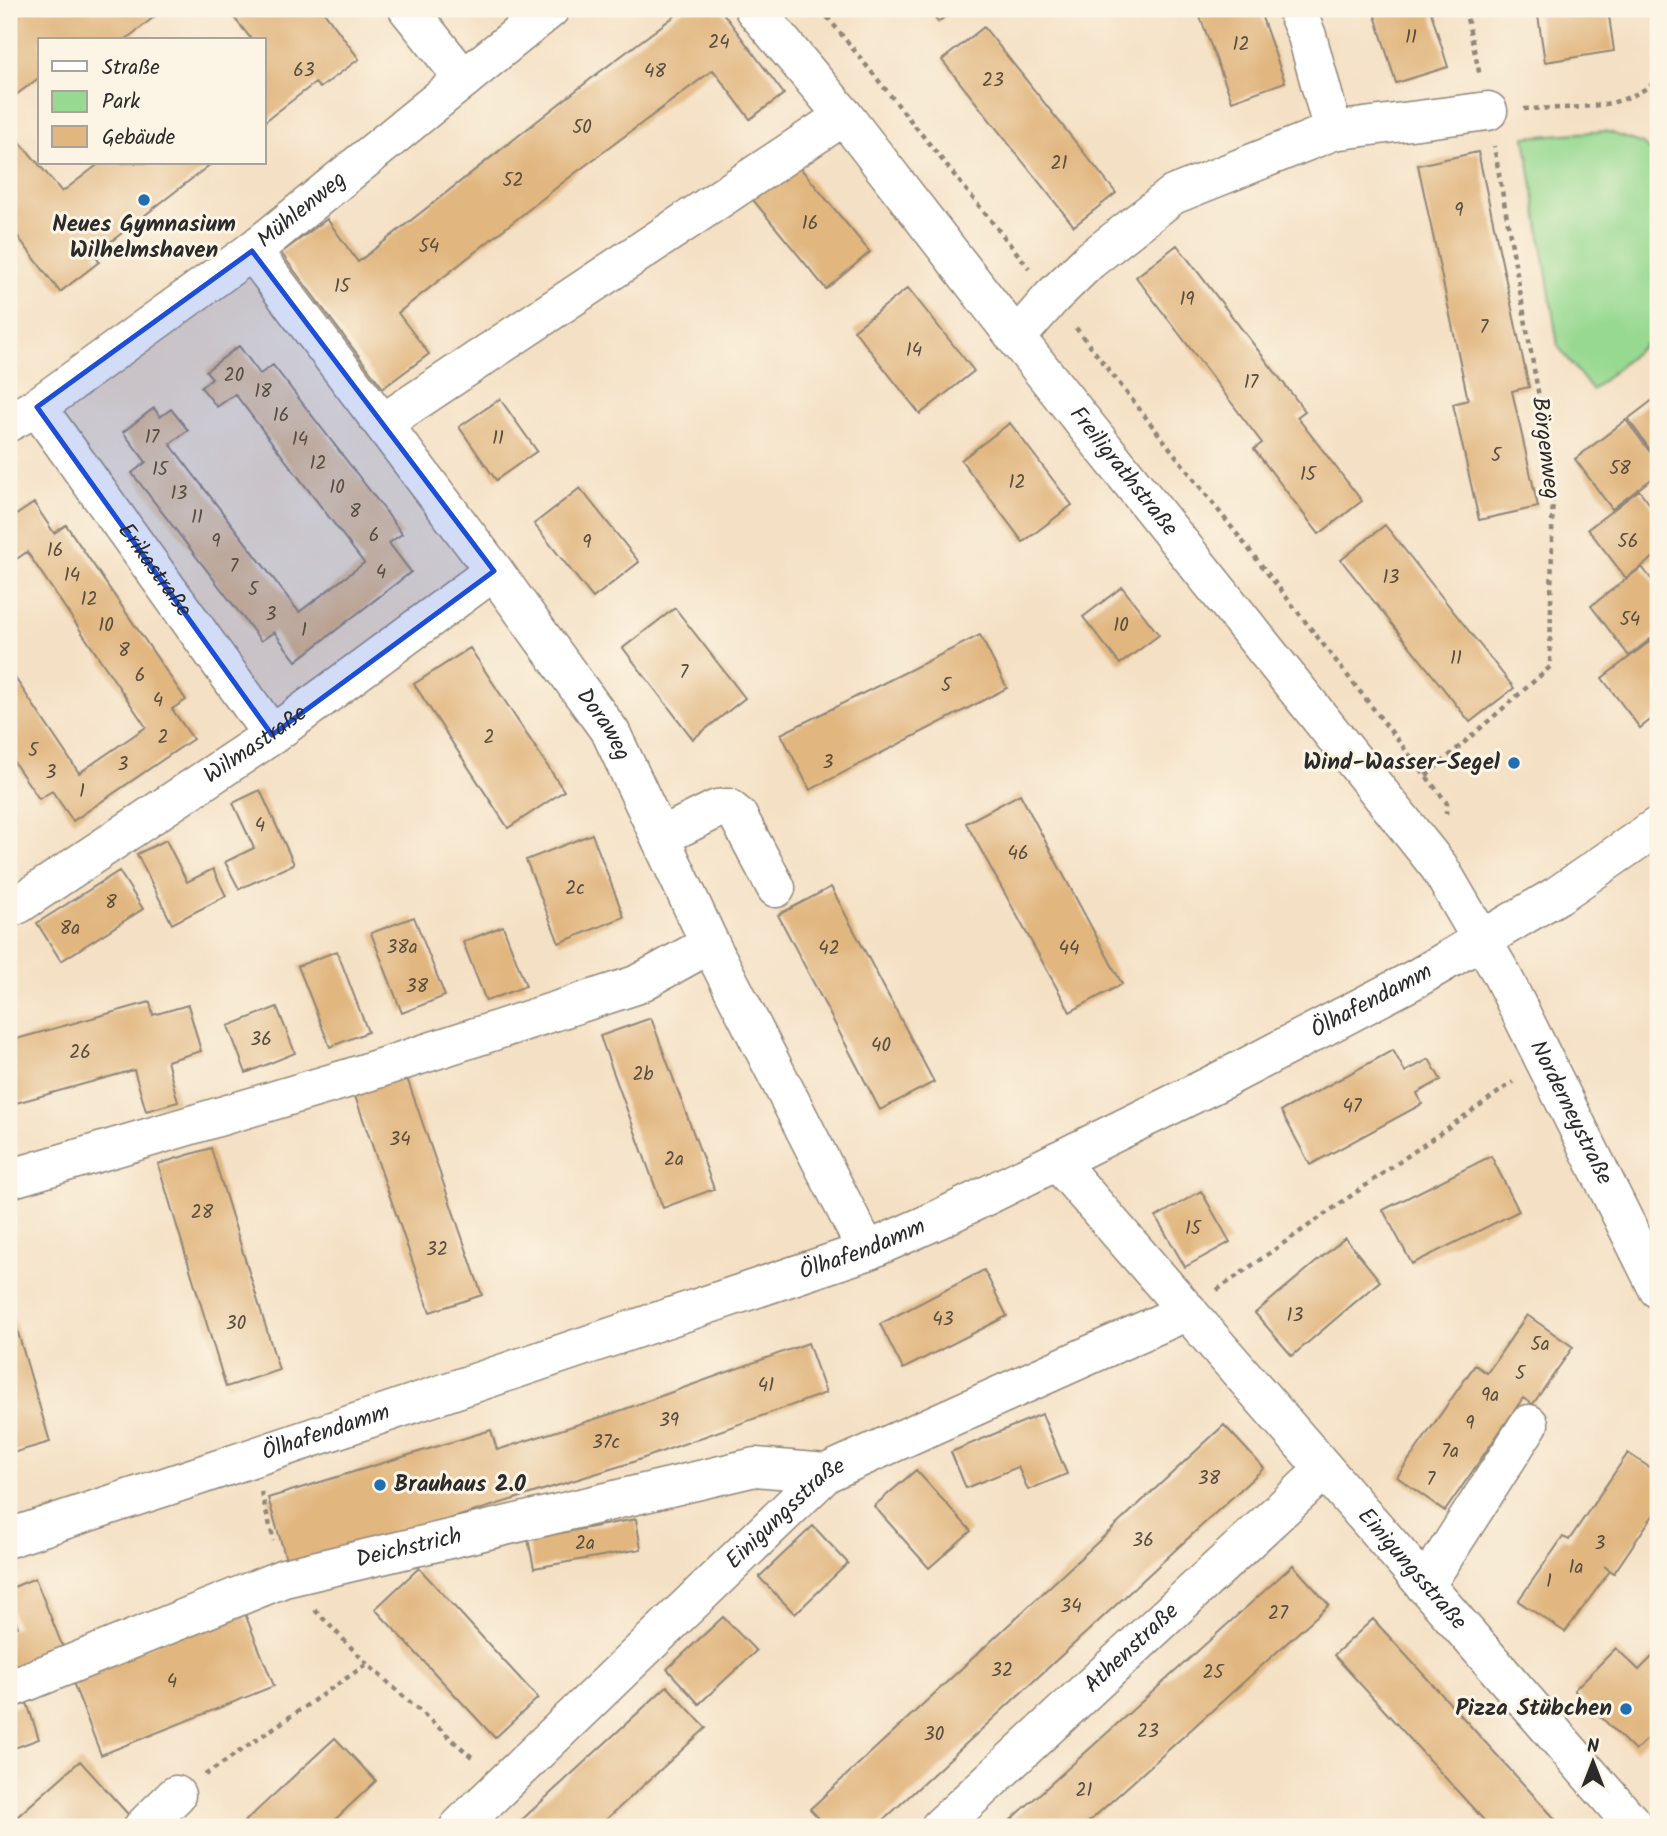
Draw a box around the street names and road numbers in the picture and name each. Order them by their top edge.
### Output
street label: Mühlenweg [249,163,355,258]
street label: Börgenweg [1521,395,1569,501]
street label: Freiligrathstraße [1060,399,1186,545]
street label: Erikastraße [108,516,200,625]
street label: Doraweg [566,681,640,767]
street label: Wilmastraße [197,696,315,794]
street label: Ölhafendamm [1305,955,1440,1048]
street label: Norderneystraße [1519,1034,1622,1191]
street label: Ölhafendamm [795,1209,932,1290]
street label: Ölhafendamm [257,1395,395,1471]
street label: Einigungsstraße [718,1449,851,1578]
street label: Einigungsstraße [1348,1500,1475,1639]
street label: Deichstrich [352,1519,466,1578]
street label: Athenstraße [1076,1595,1188,1702]

